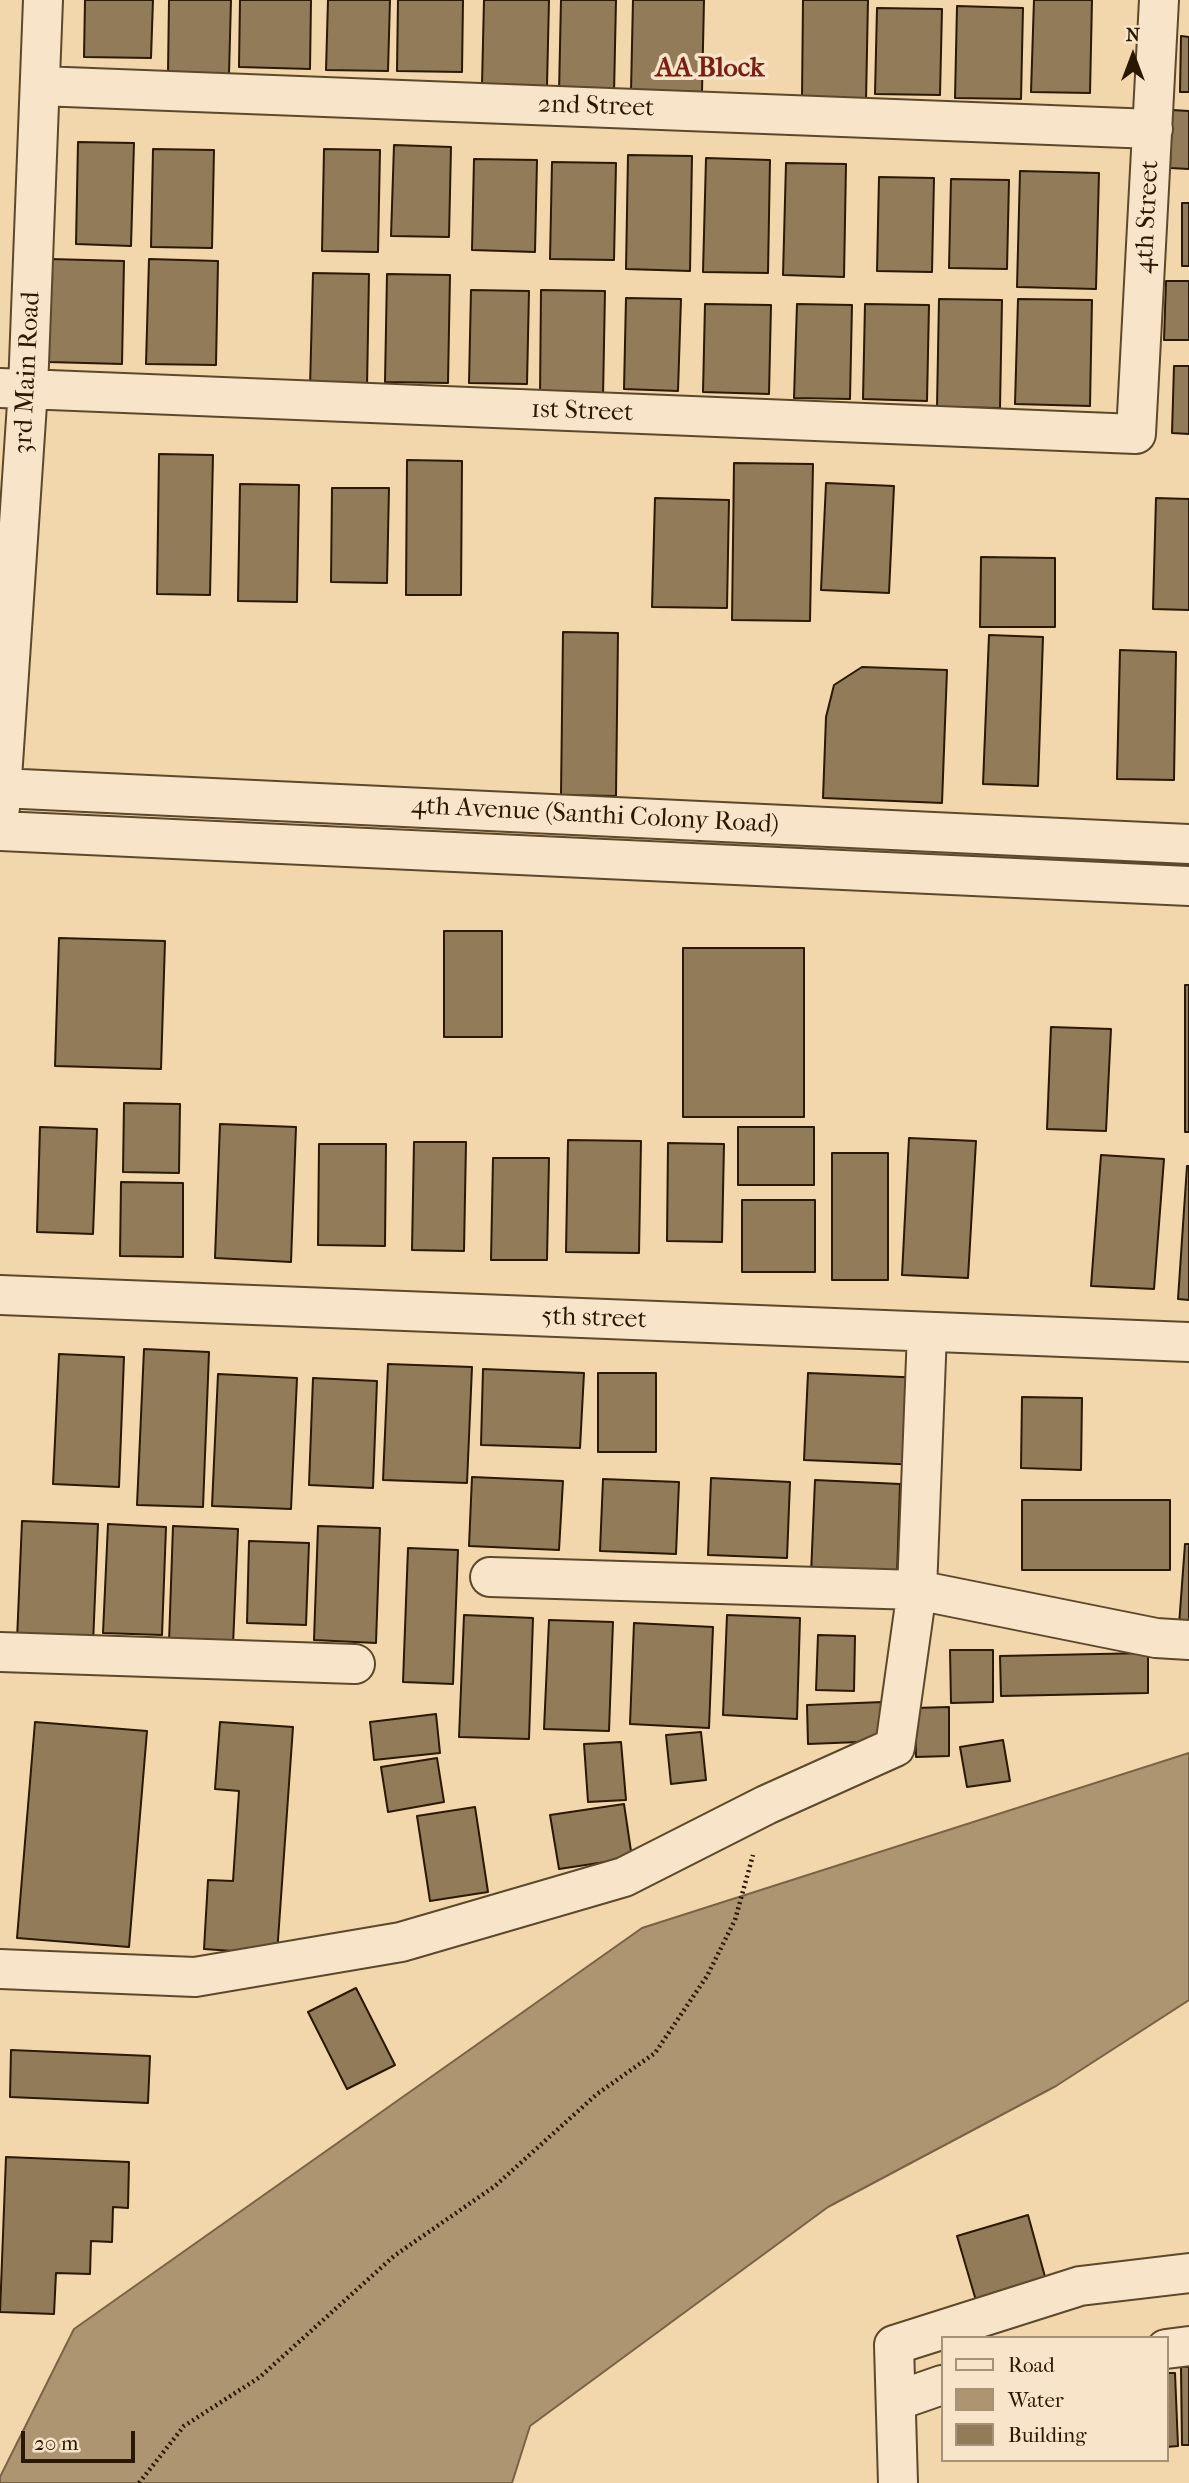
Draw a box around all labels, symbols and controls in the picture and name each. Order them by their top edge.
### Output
north arrow [1098,21,1168,91]
text: N [1126,24,1140,46]
district label: AA Block [656,52,764,86]
street label: 2nd Street [537,89,655,125]
street label: 4th Street [1129,160,1167,274]
street label: 3rd Main Road [8,291,48,455]
street label: 1st Street [530,395,634,429]
street label: 4th Avenue (Santhi Colony Road) [410,791,780,841]
street label: 5th street [541,1302,647,1336]
legend [940,2336,1168,2462]
text: Road [1008,2353,1055,2377]
text: Water [1008,2388,1064,2412]
scale bar [24,2416,138,2460]
text: Building [1008,2423,1086,2447]
text: 20 m [34,2431,78,2455]

